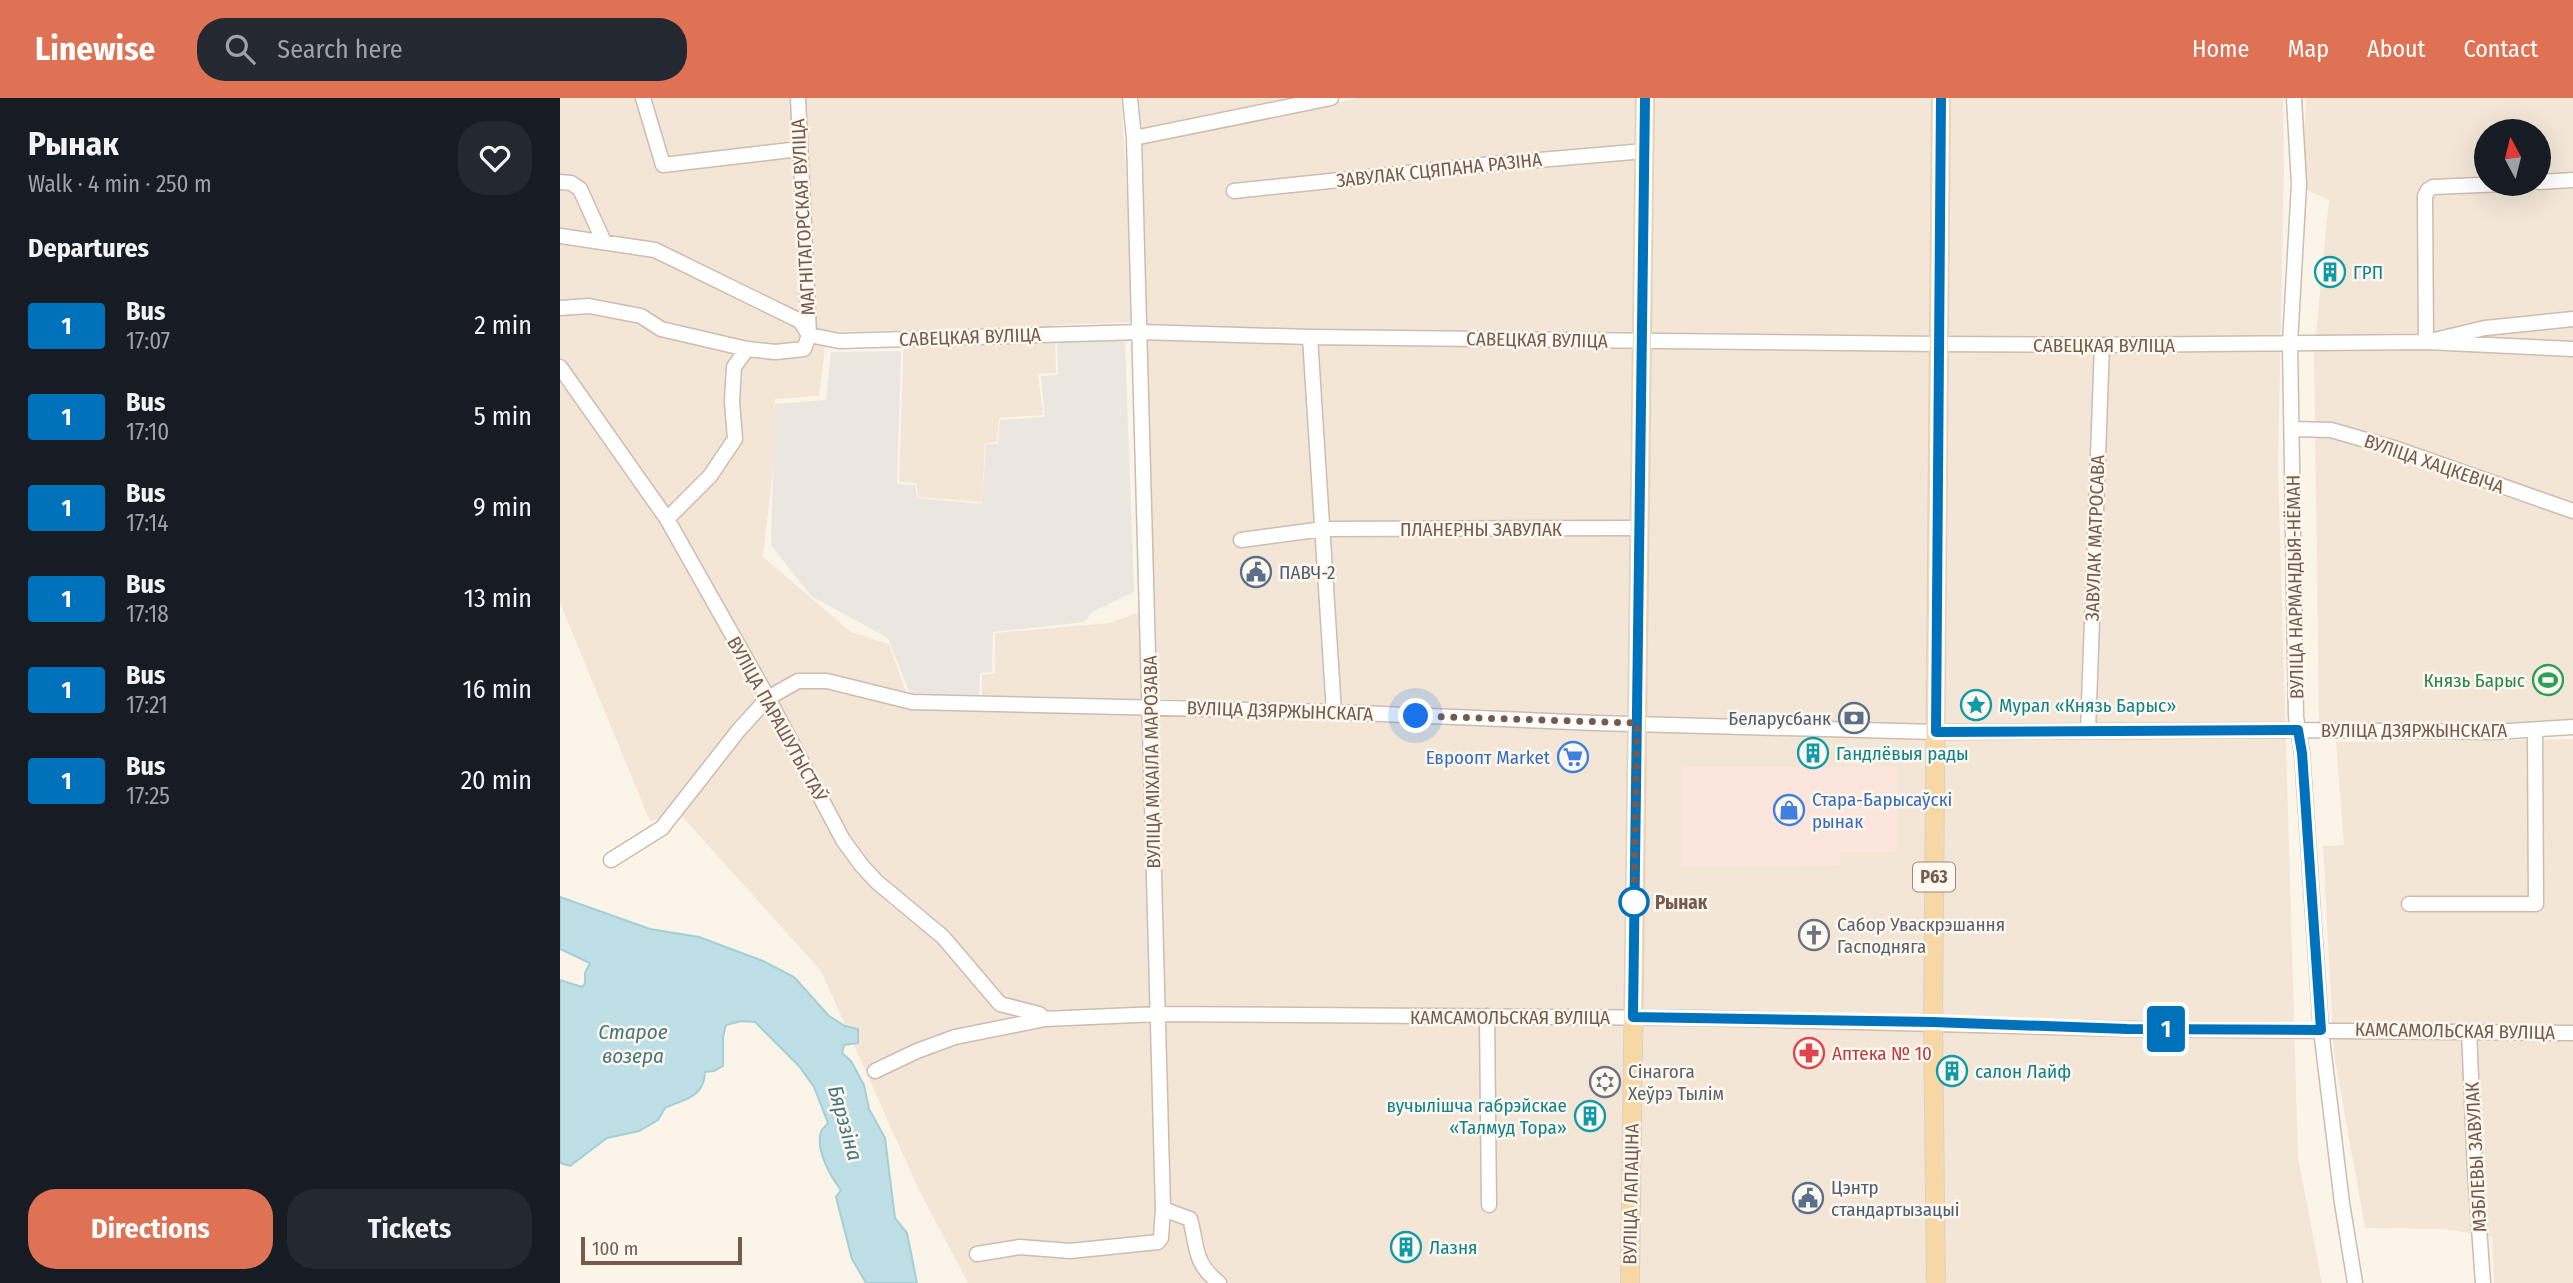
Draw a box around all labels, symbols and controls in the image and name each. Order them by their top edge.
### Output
search box [197,18,687,81]
text: Linewise [35,29,155,69]
icon: search [221,30,259,68]
text: Search here [277,34,403,65]
text: Home [2192,35,2249,63]
text: Map [2287,35,2329,63]
text: About [2367,35,2425,63]
text: Contact [2463,35,2538,63]
street label: МАГНІТАГОРСКАЯ ВУЛІЦА [786,118,820,316]
north arrow [2474,119,2552,196]
map controls [2474,119,2551,196]
button: heart [458,121,532,195]
text: Рынак [28,124,119,164]
street label: ЗАВУЛАК СЦЯПАНА РАЗІНА [1335,148,1543,192]
text: Walk · 4 min · 250 m [28,170,212,198]
text: Departures [28,233,149,264]
building icon: ГРП [2313,255,2347,289]
place label: ГРП [2353,261,2383,284]
text: Bus [126,296,165,327]
text: 2 min [474,310,532,341]
text: 1 [61,312,72,340]
street label: САВЕЦКАЯ ВУЛІЦА [899,323,1041,351]
text: 17:07 [126,327,170,355]
street label: САВЕЦКАЯ ВУЛІЦА [1466,327,1608,353]
street label: САВЕЦКАЯ ВУЛІЦА [2033,334,2175,357]
text: Bus [126,387,165,418]
text: 5 min [474,401,532,432]
text: 1 [61,403,72,431]
text: 17:10 [126,418,169,446]
street label: ВУЛІЦА ХАЦКЕВІЧА [2361,429,2507,499]
street label: ЗАВУЛАК МАТРОСАВА [2081,454,2109,622]
street label: ВУЛІЦА НАРМАНДЫЯ-НЁМАН [2282,475,2308,699]
text: Bus [126,478,165,509]
text: 9 min [473,492,532,523]
text: 1 [61,494,72,522]
text: 17:14 [126,509,168,537]
street label: ПЛАНЕРНЫ ЗАВУЛАК [1400,518,1562,541]
public building icon: ПАВЧ-2 [1239,555,1273,589]
place label: ПАВЧ-2 [1279,561,1335,584]
text: Bus [126,569,165,600]
text: 13 min [464,583,532,614]
text: 1 [61,585,72,613]
text: 17:18 [126,600,169,628]
street label: ВУЛІЦА ПАРАШУТЫСТАЎ [722,632,832,806]
street label: ВУЛІЦА МІХАІЛА МАРОЗАВА [1139,655,1165,869]
text: Bus [126,660,165,691]
sports icon: Князь Барыс [2531,663,2565,697]
place label: Князь Барыс [2423,669,2525,692]
text: 16 min [463,674,532,705]
text: 1 [61,676,72,704]
place icon: Мурал «Князь Барыс» [1959,688,1993,722]
text: 17:21 [126,691,168,719]
place label: Мурал «Князь Барыс» [1999,694,2176,717]
street label: ВУЛІЦА ДЗЯРЖЫНСКАГА [1186,696,1374,726]
your location [1398,698,1433,733]
bank icon: Беларусбанк [1837,701,1871,735]
place label: Беларусбанк [1728,707,1831,730]
street label: ВУЛІЦА ДЗЯРЖЫНСКАГА [2321,719,2507,742]
building icon: Гандлёвыя рады [1796,736,1830,770]
supermarket icon: Евроопт Market [1556,740,1590,774]
place label: Гандлёвыя рады [1836,742,1969,765]
place label: Евроопт Market [1426,746,1551,769]
text: Bus [126,751,165,782]
text: 20 min [461,765,532,796]
text: 1 [61,767,72,795]
text: 17:25 [126,782,170,810]
place label: Стара-Барысаўскі рынак [1812,788,1952,833]
shop icon: Стара-Барысаўскі рынак [1772,793,1806,827]
road number: Р63 [1913,862,1955,892]
marker: Рынак [1619,887,1649,917]
place label: Рынак [1655,891,1708,914]
place label: Сабор Уваскрэшання Гасподняга [1837,913,2005,958]
church icon: Сабор Уваскрэшання Гасподняга [1797,918,1831,952]
street label: КАМСАМОЛЬСКАЯ ВУЛІЦА [1410,1006,1610,1029]
line badge: 1 [2143,1006,2189,1052]
text: 1 [2161,1015,2171,1043]
street label: КАМСАМОЛЬСКАЯ ВУЛІЦА [2355,1018,2555,1044]
water label: Старое возера [598,1019,668,1069]
pharmacy icon: Аптека № 10 [1792,1036,1826,1070]
place label: Аптека № 10 [1832,1042,1932,1065]
building icon: салон Лайф [1935,1054,1969,1088]
place label: Сінагога Хеўрэ Тылім [1628,1060,1724,1105]
place label: салон Лайф [1975,1060,2071,1083]
synagogue icon: Сінагога Хеўрэ Тылім [1588,1065,1622,1099]
street label: МЭБЛЕВЫ ЗАВУЛАК [2461,1081,2491,1233]
water label: Бярэзіна [822,1082,868,1164]
place label: вучылішча габрэйскае «Талмуд Тора» [1386,1094,1567,1139]
building icon: вучылішча габрэйскае «Талмуд Тора» [1573,1099,1607,1133]
street label: ВУЛІЦА ЛАПАЦІНА [1618,1123,1644,1265]
place label: Цэнтр стандартызацыі [1831,1176,1960,1221]
public building icon: Цэнтр стандартызацыі [1791,1181,1825,1215]
button: Directions [28,1189,273,1269]
button: Tickets [287,1189,532,1269]
building icon: Лазня [1389,1230,1423,1264]
scale bar [581,1234,742,1266]
place label: Лазня [1429,1236,1477,1259]
text: 100 m [592,1237,638,1260]

